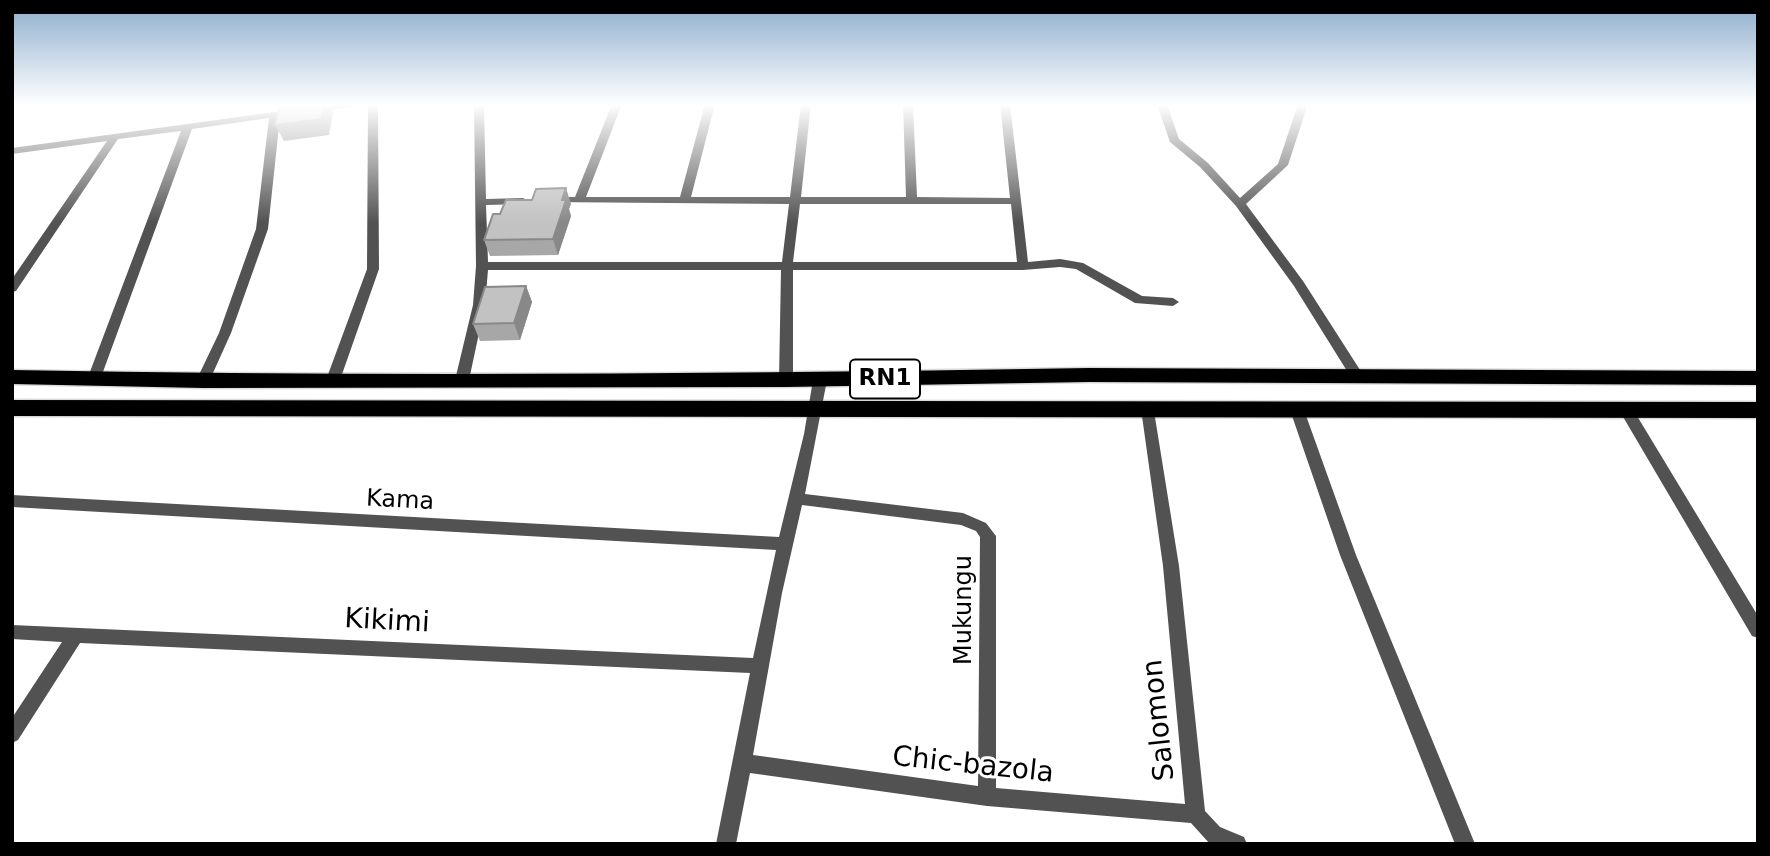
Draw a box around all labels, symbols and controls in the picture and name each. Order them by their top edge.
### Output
road number: RN1 [850,360,920,398]
street label: Kama [365,485,435,517]
street label: Mukungu [951,555,979,665]
street label: Kikimi [344,603,430,641]
street label: Salomon [1137,658,1183,782]
street label: Chic-bazola [891,741,1055,791]

